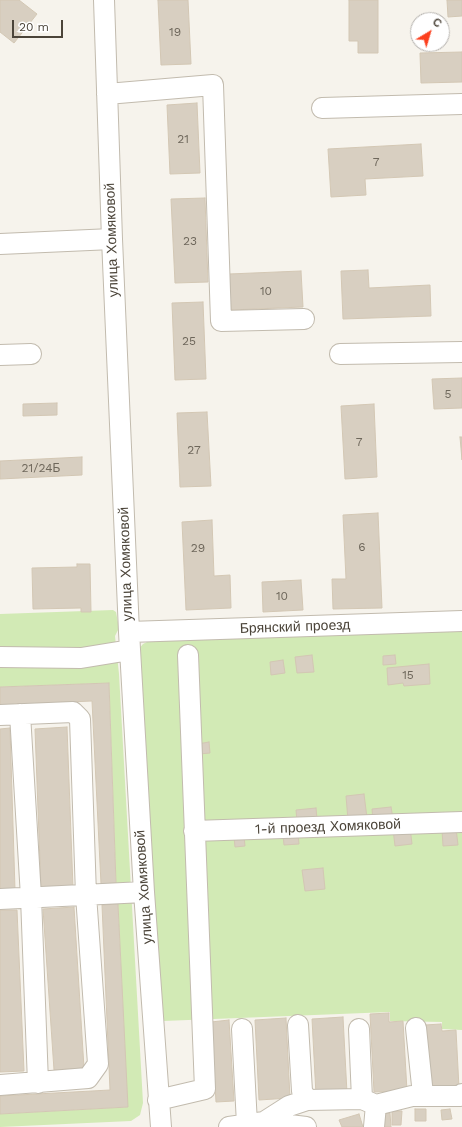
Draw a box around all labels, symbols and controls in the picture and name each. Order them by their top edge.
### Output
scale bar [14,12,65,38]
north arrow [410,12,450,52]
text: С [430,15,444,31]
text: 20 m [19,20,49,34]
house number: 19 [169,25,181,39]
house number: 21 [177,132,189,146]
house number: 7 [373,155,379,169]
street label: улица Хомяковой [102,183,122,297]
house number: 23 [183,234,197,248]
house number: 10 [260,284,272,298]
house number: 25 [182,334,196,348]
house number: 5 [445,387,451,401]
house number: 7 [356,435,362,449]
house number: 27 [187,443,201,457]
house number: 21/24Б [22,461,60,475]
street label: улица Хомяковой [116,507,136,621]
house number: 6 [358,540,366,554]
house number: 29 [191,541,205,555]
house number: 10 [276,589,288,603]
street label: Брянский проезд [239,617,351,637]
house number: 15 [402,668,414,682]
street label: 1-й проезд Хомяковой [255,816,401,838]
street label: улица Хомяковой [132,829,156,945]

